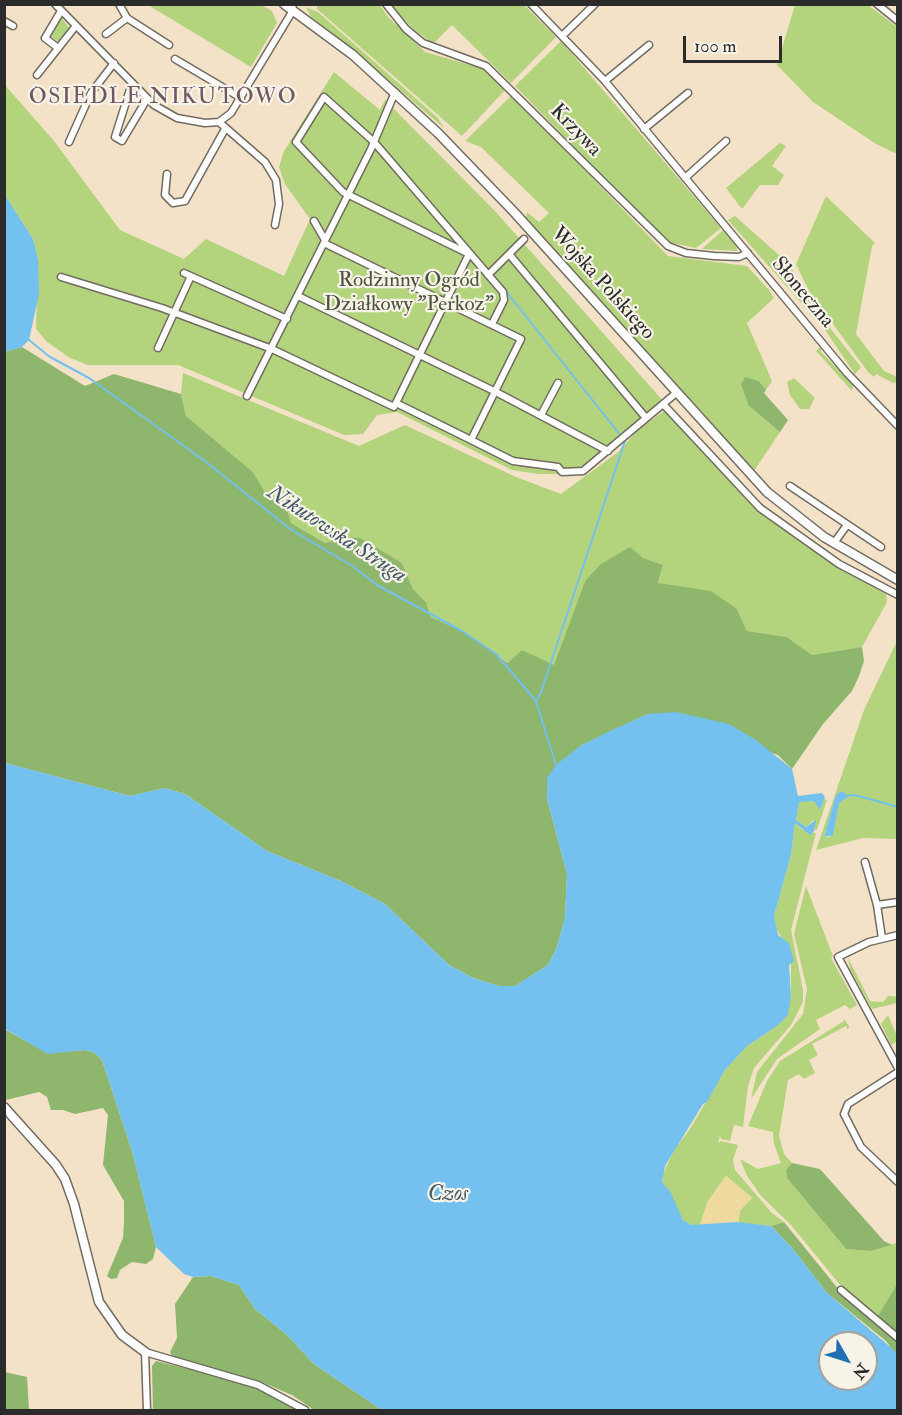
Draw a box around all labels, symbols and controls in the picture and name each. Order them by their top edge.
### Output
scale bar [686,24,785,62]
text: 100 m [694,35,737,58]
district label: OSIEDLE NIKUTOWO [29,85,297,111]
street label: Krzywa [544,99,606,163]
street label: Wojska Polskiego [545,222,659,346]
street label: Słoneczna [765,252,839,334]
park label: Rodzinny Ogród Działkowy "Perkoz" [324,268,494,318]
water label: Nikutowska Struga [262,480,410,590]
water label: Czos [428,1182,468,1208]
north arrow [818,1331,878,1391]
text: N [848,1359,873,1383]

